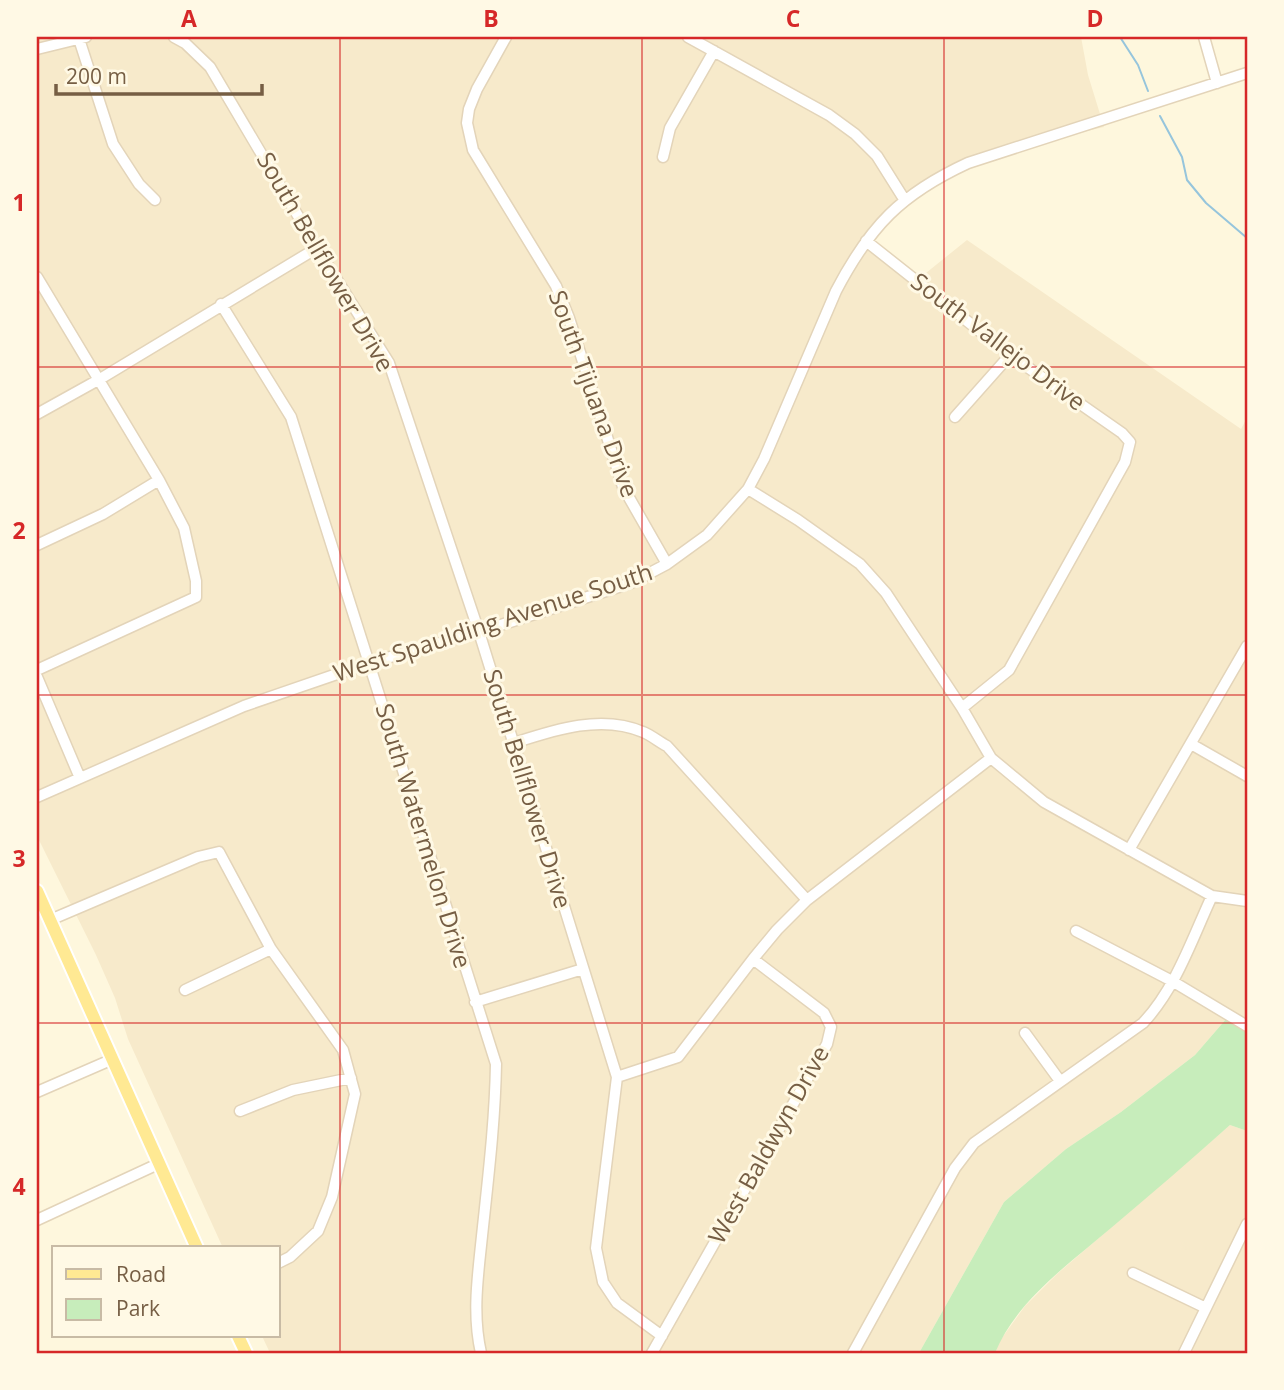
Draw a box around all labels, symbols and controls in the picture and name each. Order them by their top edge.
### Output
text: A [181,2,197,34]
text: B [483,2,499,34]
text: C [786,2,800,34]
text: D [1086,2,1104,34]
scale bar [56,52,262,96]
text: 200 m [66,62,127,90]
street label: South Bellflower Drive [250,145,403,377]
text: 1 [12,186,26,218]
street label: South Vallejo Drive [905,264,1093,417]
street label: South Tijuana Drive [542,285,647,502]
text: 2 [12,514,26,546]
street label: West Spaulding Avenue South [329,554,656,689]
street label: South Bellflower Drive [476,665,581,912]
street label: South Watermelon Drive [368,699,480,972]
text: 3 [12,842,26,874]
street label: West Baldwyn Drive [699,1039,836,1249]
text: 4 [12,1170,26,1202]
legend [52,1246,280,1338]
text: Road [116,1260,166,1288]
text: Park [116,1294,160,1322]

